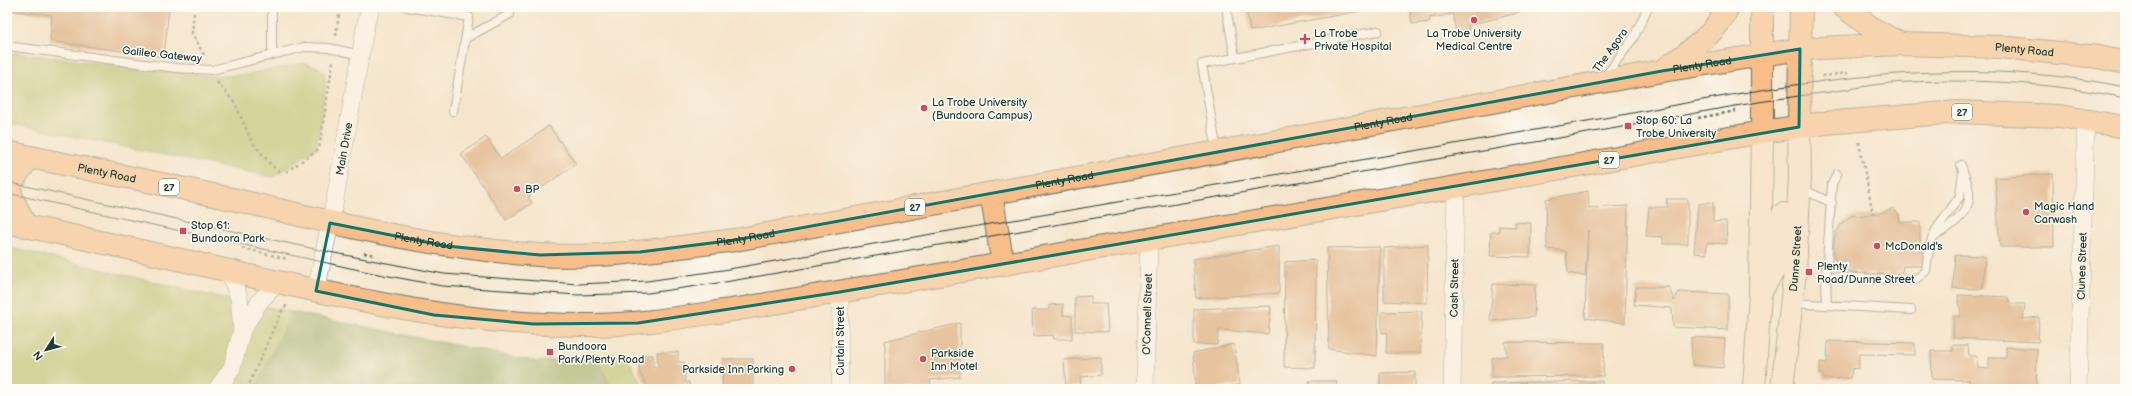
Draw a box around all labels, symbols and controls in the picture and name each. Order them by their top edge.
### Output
marker: La Trobe University Medical Centre [1469,15,1479,25]
street label: The Agora [1590,26,1631,75]
place label: La Trobe Private Hospital [1314,27,1391,53]
place label: La Trobe University Medical Centre [1426,27,1522,53]
marker: La Trobe Private Hospital [1299,33,1311,45]
street label: Plenty Road [1995,41,2055,59]
street label: Galileo Gateway [121,44,203,65]
street label: Plenty Road [1672,54,1732,76]
place label: La Trobe University (Bundoora Campus) [932,96,1033,122]
marker: La Trobe University (Bundoora Campus) [919,103,929,113]
road number: 27 [1952,104,1972,120]
street label: Plenty Road [1353,111,1414,134]
place label: Stop 60: La Trobe University [1636,114,1716,140]
street label: Main Drive [333,121,355,176]
marker: Stop 60: La Trobe University [1623,121,1633,131]
road number: 27 [1599,152,1619,168]
street label: Plenty Road [76,161,137,186]
street label: Plenty Road [1034,169,1095,192]
road number: 27 [159,179,179,195]
place label: BP [525,183,540,196]
marker: BP [512,184,522,194]
road number: 27 [905,199,925,215]
place label: Magic Hand Carwash [2034,200,2094,226]
marker: Magic Hand Carwash [2021,207,2031,217]
place label: Stop 61: Bundoora Park [191,219,265,245]
street label: Dunne Street [1787,225,1804,292]
marker: Stop 61: Bundoora Park [178,226,188,236]
street label: Plenty Road [716,227,776,249]
street label: Plenty Road [393,230,454,252]
street label: Clunes Street [2075,231,2090,300]
place label: McDonald's [1885,240,1943,253]
marker: McDonald's [1872,241,1882,251]
street label: Cash Street [1447,258,1462,317]
place label: Plenty Road/Dunne Street [1817,260,1915,286]
marker: Plenty Road/Dunne Street [1804,267,1814,277]
street label: O'Connell Street [1140,272,1155,355]
street label: Curtain Street [834,306,847,376]
north arrow [26,330,66,370]
place label: Bundoora Park/Plenty Road [558,340,644,366]
marker: Bundoora Park/Plenty Road [545,347,555,357]
place label: Parkside Inn Motel [931,347,977,373]
text: N [31,348,46,363]
marker: Parkside Inn Motel [918,354,928,364]
place label: Parkside Inn Parking [682,363,784,376]
marker: Parkside Inn Parking [787,364,797,374]

